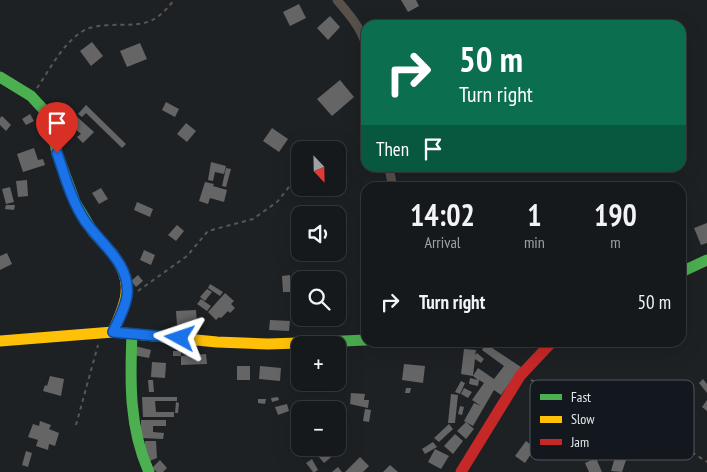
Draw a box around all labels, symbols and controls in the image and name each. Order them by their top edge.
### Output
text: 50 m [459,36,523,82]
icon: right [376,40,441,105]
text: Turn right [459,80,533,108]
pin [36,102,78,153]
icon: arrive [43,109,71,137]
icon: arrive [419,135,447,163]
text: Then [376,137,409,161]
north arrow [291,141,346,196]
map controls [291,141,346,456]
text: 14:02 [410,195,475,234]
text: 1 [527,195,542,234]
text: 190 [594,195,637,234]
button: sound [291,206,346,261]
text: Arrival [424,232,461,252]
text: min [524,232,545,252]
text: m [610,232,621,252]
button: search [291,271,346,326]
icon: right [376,288,404,316]
text: Turn right [419,290,485,314]
text: 50 m [638,290,671,314]
position arrow [153,311,205,363]
button: + [291,336,346,391]
legend [530,380,694,460]
text: Fast [571,388,591,406]
button: − [291,401,346,456]
text: Slow [571,410,595,428]
text: Jam [570,433,589,451]

